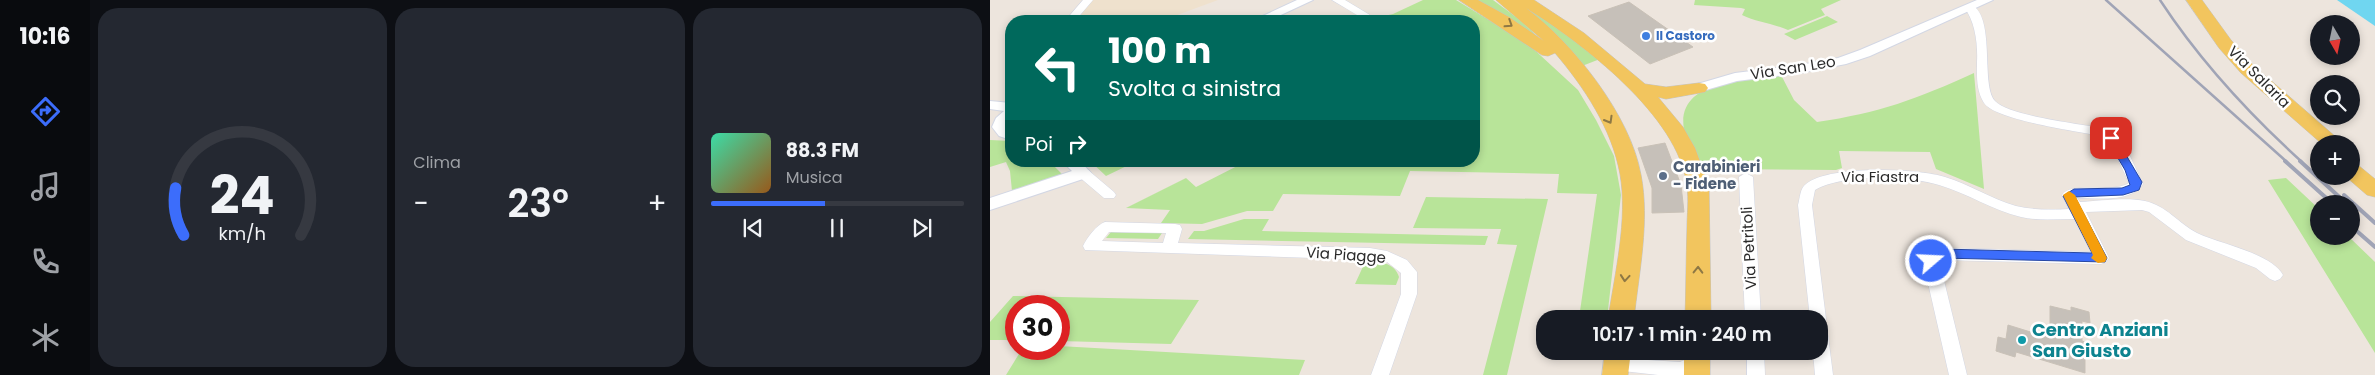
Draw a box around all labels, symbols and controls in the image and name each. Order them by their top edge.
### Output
north arrow [2310,15,2360,65]
map controls [2310,15,2360,245]
one-way arrow [1504,18,1513,28]
text: 10:16 [19,21,71,52]
text: 100 m [1108,26,1211,75]
place label: Il Castoro [1656,27,1715,44]
marker: Il Castoro [1640,30,1652,42]
icon: left [1025,35,1090,100]
street label: Via Salaria [2224,41,2295,112]
street label: Via San Leo [1749,50,1837,85]
text: Svolta a sinistra [1108,73,1281,104]
button: search [2310,75,2360,125]
icon: directions [28,94,63,129]
one-way arrow [1603,115,1613,124]
pin [2090,117,2132,159]
icon: arrive [2097,124,2125,152]
icon: right [1063,130,1091,158]
text: Poi [1025,131,1053,158]
button: + [2310,135,2360,185]
text: 88.3 FM [786,137,859,164]
text: Clima [413,151,461,174]
place label: Carabinieri - Fidene [1673,156,1760,194]
text: 24 [210,159,275,232]
text: Musica [786,166,843,189]
street label: Via Fiastra [1841,166,1919,187]
icon: music [28,169,63,204]
marker: Carabinieri - Fidene [1657,170,1669,182]
text: 23° [507,177,569,230]
text: − [413,184,429,223]
text: + [648,184,667,223]
button: − [2310,195,2360,245]
street label: Via Petritoli [1736,206,1761,290]
icon: previous [739,214,767,242]
icon: pause [823,214,851,242]
icon: next [908,214,936,242]
text: km/h [219,221,266,246]
position arrow [1904,234,1956,286]
street label: Via Piagge [1305,241,1387,268]
icon: phone [28,244,63,279]
one-way arrow [1693,266,1703,274]
one-way arrow [1620,274,1631,282]
speed limit sign: 30 [1005,295,1070,360]
place label: Centro Anziani San Giusto [2032,317,2169,363]
icon: climate [28,320,63,355]
text: 10:17 · 1 min · 240 m [1592,321,1772,348]
marker: Centro Anziani San Giusto [2016,334,2028,346]

